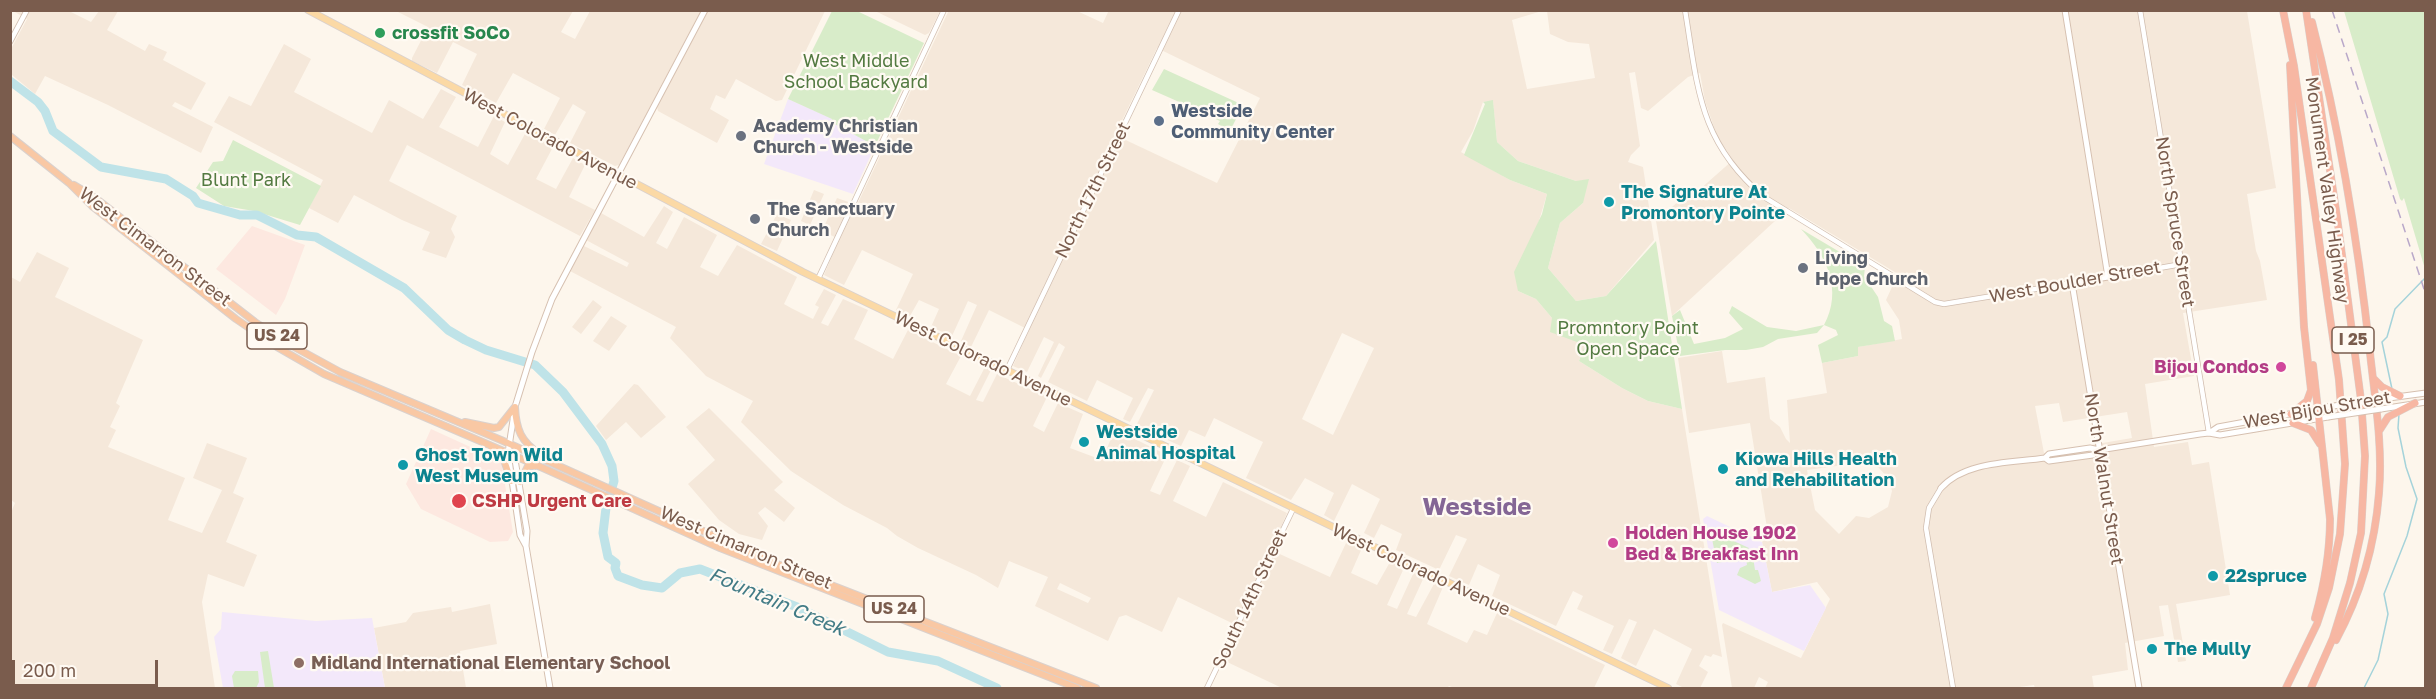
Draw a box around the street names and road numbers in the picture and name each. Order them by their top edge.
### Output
street label: Monument Valley Highway [2300,75,2354,305]
street label: West Colorado Avenue [459,84,641,194]
street label: North 17th Street [1051,118,1135,262]
street label: North Spruce Street [2151,135,2199,309]
street label: West Cimarron Street [75,183,235,311]
street label: West Boulder Street [1988,256,2162,308]
street label: West Colorado Avenue [891,307,1075,411]
road number: US 24 [247,323,307,349]
road number: I 25 [2332,327,2374,353]
street label: West Bijou Street [2242,386,2392,434]
street label: North Walnut Street [2080,391,2128,567]
street label: West Cimarron Street [657,502,835,594]
street label: West Colorado Avenue [1328,519,1514,621]
street label: South 14th Street [1208,526,1292,672]
road number: US 24 [864,596,924,622]

